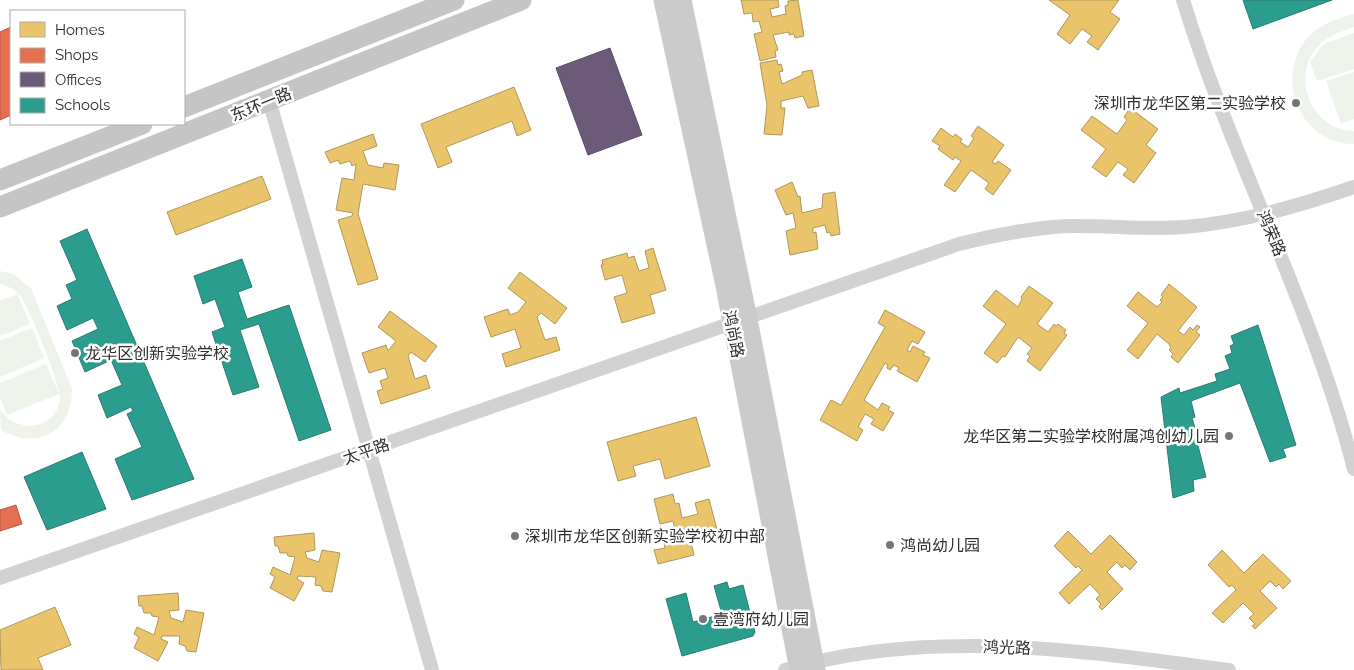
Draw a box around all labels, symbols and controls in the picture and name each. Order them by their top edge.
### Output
legend [10,10,185,125]
text: Homes [55,21,105,39]
text: Shops [55,46,98,64]
text: Offices [55,71,102,89]
street label: 东环一路 [228,84,294,125]
place label: 深圳市龙华区第二实验学校 [1094,94,1286,113]
text: Schools [55,96,110,114]
marker: 深圳市龙华区第二实验学校 [1290,97,1302,109]
street label: 鸿荣路 [1253,207,1290,259]
street label: 鸿尚路 [720,309,747,359]
place label: 龙华区创新实验学校 [85,344,229,363]
marker: 龙华区创新实验学校 [69,347,81,359]
place label: 龙华区第二实验学校附属鸿创幼儿园 [963,427,1219,446]
marker: 龙华区第二实验学校附属鸿创幼儿园 [1223,430,1235,442]
street label: 太平路 [340,435,392,468]
place label: 深圳市龙华区创新实验学校初中部 [525,527,765,546]
marker: 深圳市龙华区创新实验学校初中部 [509,530,521,542]
place label: 鸿尚幼儿园 [900,536,980,555]
marker: 鸿尚幼儿园 [884,539,896,551]
place label: 壹湾府幼儿园 [713,610,809,629]
marker: 壹湾府幼儿园 [697,613,709,625]
street label: 鸿光路 [983,637,1031,658]

